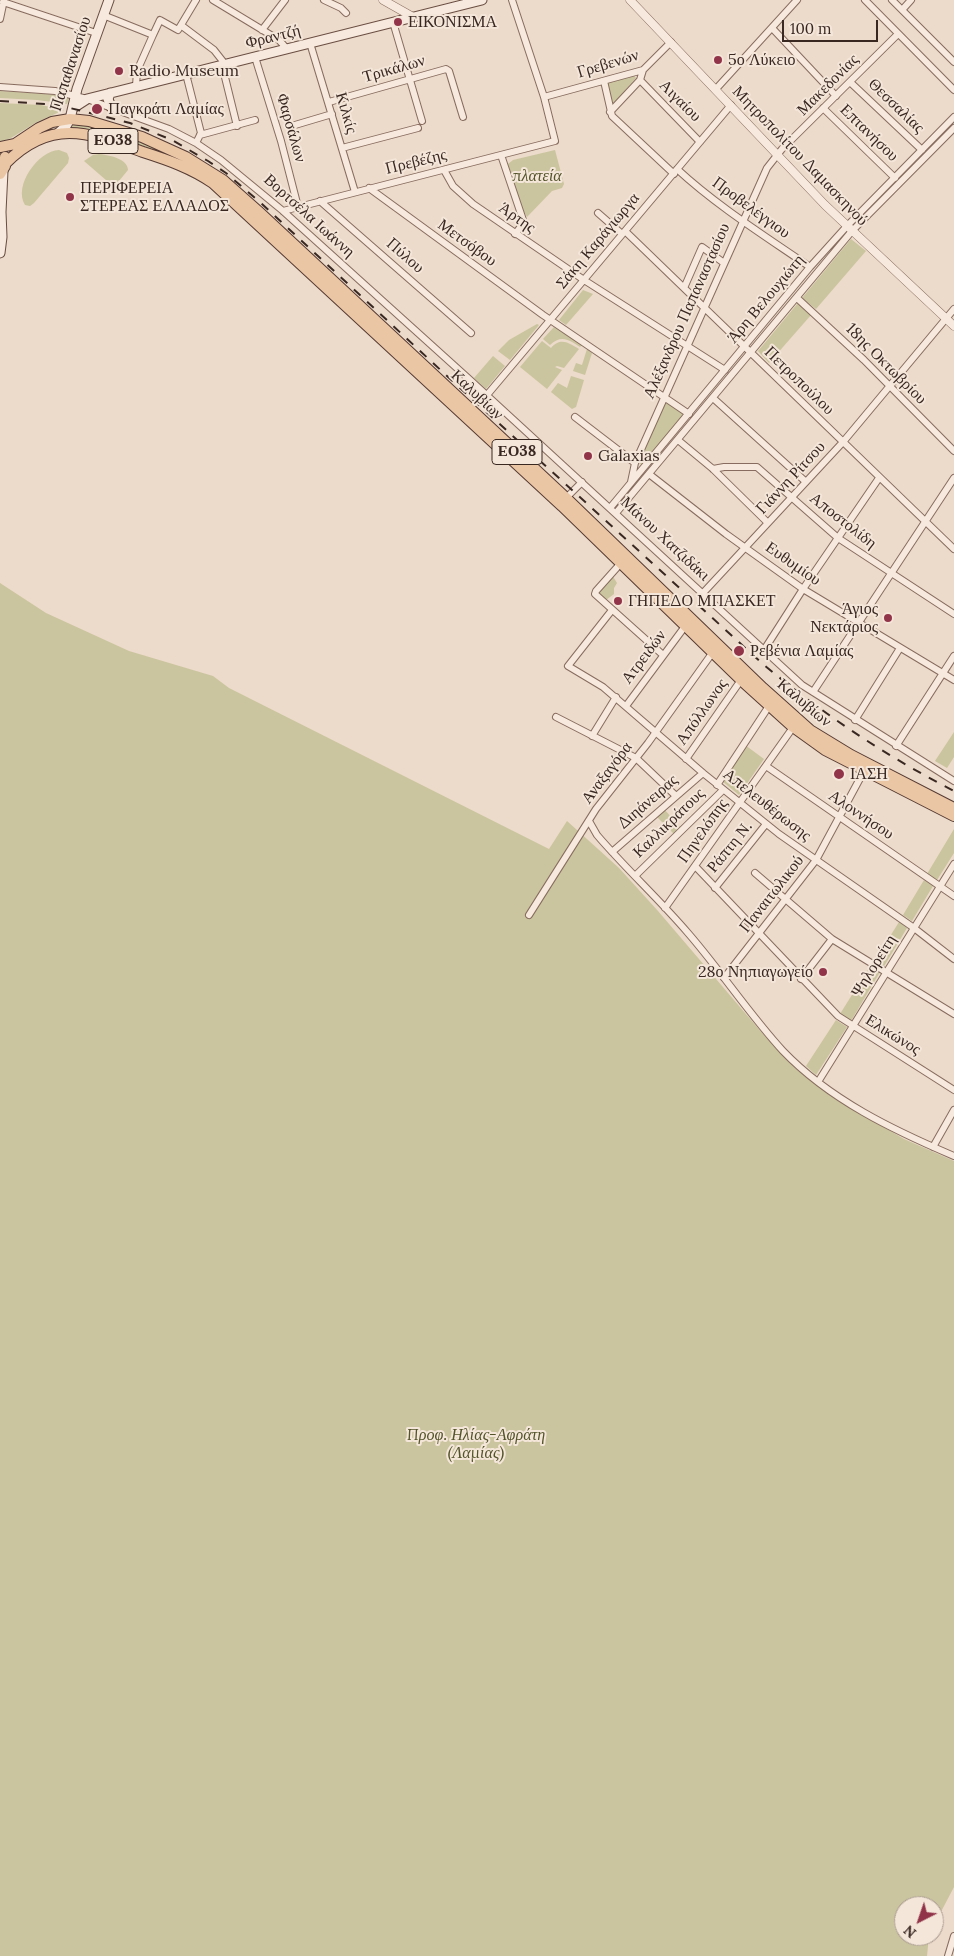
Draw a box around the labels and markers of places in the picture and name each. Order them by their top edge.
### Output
place label: ΕΙΚΟΝΙΣΜΑ [408,12,497,32]
marker: ΕΙΚΟΝΙΣΜΑ [392,16,404,28]
place label: 5ο Λύκειο [728,50,796,70]
marker: 5ο Λύκειο [712,54,724,66]
place label: Radio Museum [129,61,239,81]
marker: Radio Museum [113,65,125,77]
place label: Παγκράτι Λαμίας [108,99,224,119]
marker: Παγκράτι Λαμίας [90,102,104,116]
place label: ΠΕΡΙΦΕΡΕΙΑ ΣΤΕΡΕΑΣ ΕΛΛΑΔΟΣ [80,178,229,216]
marker: ΠΕΡΙΦΕΡΕΙΑ ΣΤΕΡΕΑΣ ΕΛΛΑΔΟΣ [64,191,76,203]
place label: Galaxias [598,446,660,466]
marker: Galaxias [582,450,594,462]
place label: ΓΗΠΕΔΟ ΜΠΑΣΚΕΤ [628,591,776,611]
marker: ΓΗΠΕΔΟ ΜΠΑΣΚΕΤ [612,595,624,607]
place label: Άγιος Νεκτάριος [810,599,878,637]
marker: Άγιος Νεκτάριος [882,612,894,624]
place label: Ρεβένια Λαμίας [750,641,853,661]
marker: Ρεβένια Λαμίας [732,644,746,658]
place label: ΙΑΣΗ [850,764,888,784]
marker: ΙΑΣΗ [832,767,846,781]
place label: 28ο Νηπιαγωγείο [698,962,813,982]
marker: 28ο Νηπιαγωγείο [817,966,829,978]

